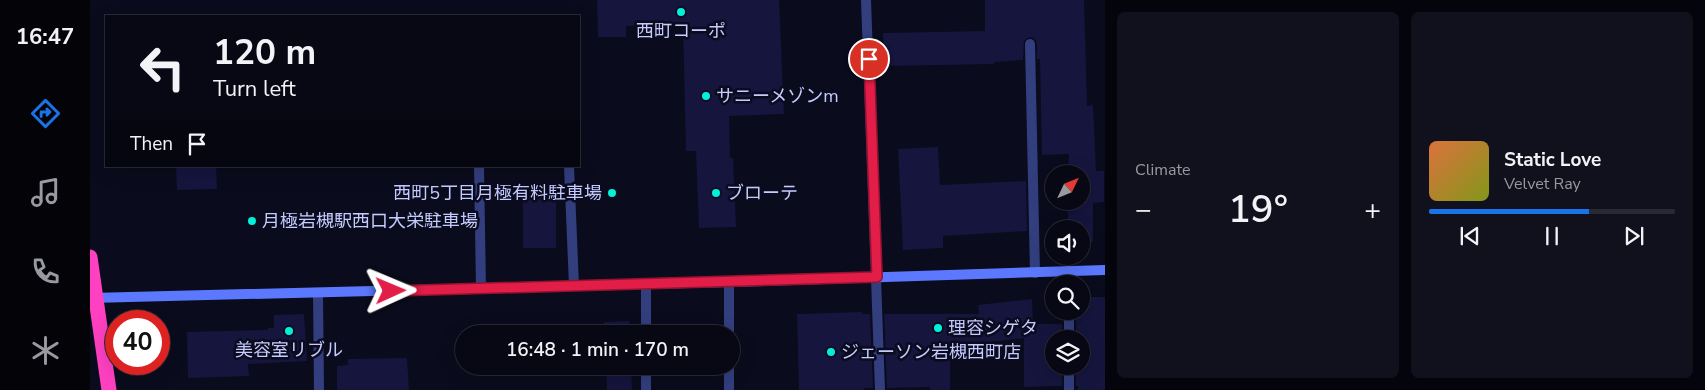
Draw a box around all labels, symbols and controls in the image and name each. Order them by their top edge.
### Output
marker: 西町コーポ [675,6,687,18]
place label: 西町コーポ [636,19,726,43]
text: 16:47 [16,22,74,52]
text: 120 m [213,29,316,76]
icon: left [130,35,195,100]
pin [848,38,890,80]
icon: arrive [855,45,883,73]
text: Turn left [213,74,296,104]
place label: サニーメゾンm [716,84,839,108]
marker: サニーメゾンm [700,90,712,102]
icon: directions [28,96,63,131]
icon: arrive [183,130,211,158]
text: Then [130,131,173,157]
text: Static Love [1504,147,1601,173]
text: Climate [1135,159,1190,181]
north arrow [1045,165,1090,210]
map controls [1045,165,1090,375]
text: Velvet Ray [1504,173,1581,195]
icon: music [28,175,63,210]
place label: 西町5丁目月極有料駐車場 [393,181,602,205]
place label: ブローテ [726,181,798,205]
text: 19° [1228,184,1288,235]
marker: 西町5丁目月極有料駐車場 [606,187,618,199]
marker: ブローテ [710,187,722,199]
text: − [1135,191,1152,229]
text: + [1364,191,1381,229]
place label: 月極岩槻駅西口大栄駐車場 [262,209,478,233]
marker: 月極岩槻駅西口大栄駐車場 [246,215,258,227]
button: sound [1045,220,1090,265]
icon: previous [1456,222,1484,250]
icon: pause [1538,222,1566,250]
icon: next [1620,222,1648,250]
icon: phone [28,254,63,289]
position arrow [364,264,416,316]
button: search [1045,275,1090,320]
speed limit sign: 40 [105,310,170,375]
place label: 理容シゲタ [948,316,1038,340]
marker: 理容シゲタ [932,322,944,334]
marker: 美容室リブル [283,325,295,337]
button: layers [1045,330,1090,375]
icon: climate [28,333,63,368]
text: 16:48 · 1 min · 170 m [506,337,689,363]
place label: 美容室リブル [235,338,343,362]
place label: ジェーソン岩槻西町店 [841,340,1021,364]
marker: ジェーソン岩槻西町店 [825,346,837,358]

